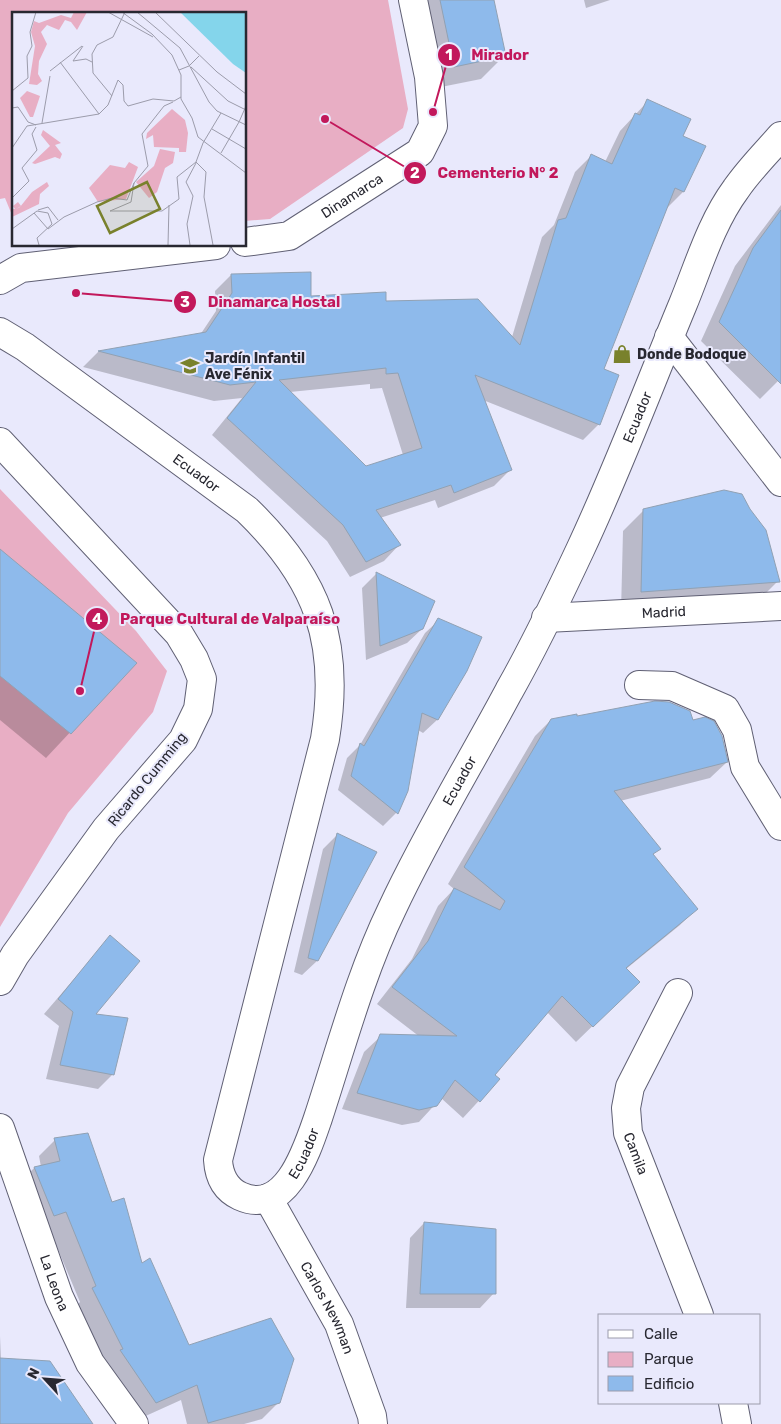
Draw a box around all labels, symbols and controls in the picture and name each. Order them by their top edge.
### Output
inset map [12,12,246,246]
callout: Mirador [436,40,539,70]
text: 1 [445,46,453,64]
text: Mirador [471,46,529,64]
callout: Cementerio N° 2 [402,158,568,188]
text: 2 [410,164,420,182]
text: Cementerio N° 2 [438,164,559,182]
street label: Dinamarca [318,170,386,222]
callout: Dinamarca Hostal [173,287,350,317]
text: 3 [180,293,190,311]
text: Dinamarca Hostal [208,293,340,311]
shop icon: Donde Bodoque [611,343,633,365]
place label: Donde Bodoque [637,346,747,363]
place label: Jardín Infantil Ave Fénix [205,350,305,383]
school or university icon: Jardín Infantil Ave Fénix [179,355,201,377]
street label: Ecuador [620,389,656,446]
street label: Ecuador [169,451,224,497]
street label: Madrid [641,603,686,622]
callout: Parque Cultural de Valparaíso [84,604,350,634]
text: 4 [92,610,102,628]
text: Parque Cultural de Valparaíso [120,610,340,628]
street label: Ricardo Cumming [104,729,190,830]
street label: Ecuador [439,753,481,809]
street label: Ecuador [285,1125,323,1182]
street label: Camila [620,1130,651,1177]
street label: La Leona [36,1252,72,1314]
street label: Carlos Newman [297,1259,357,1356]
legend [598,1314,761,1404]
text: Calle [644,1325,678,1343]
text: Parque [644,1350,694,1368]
north arrow [20,1354,70,1404]
text: N [24,1365,44,1382]
text: Edificio [644,1375,694,1393]

